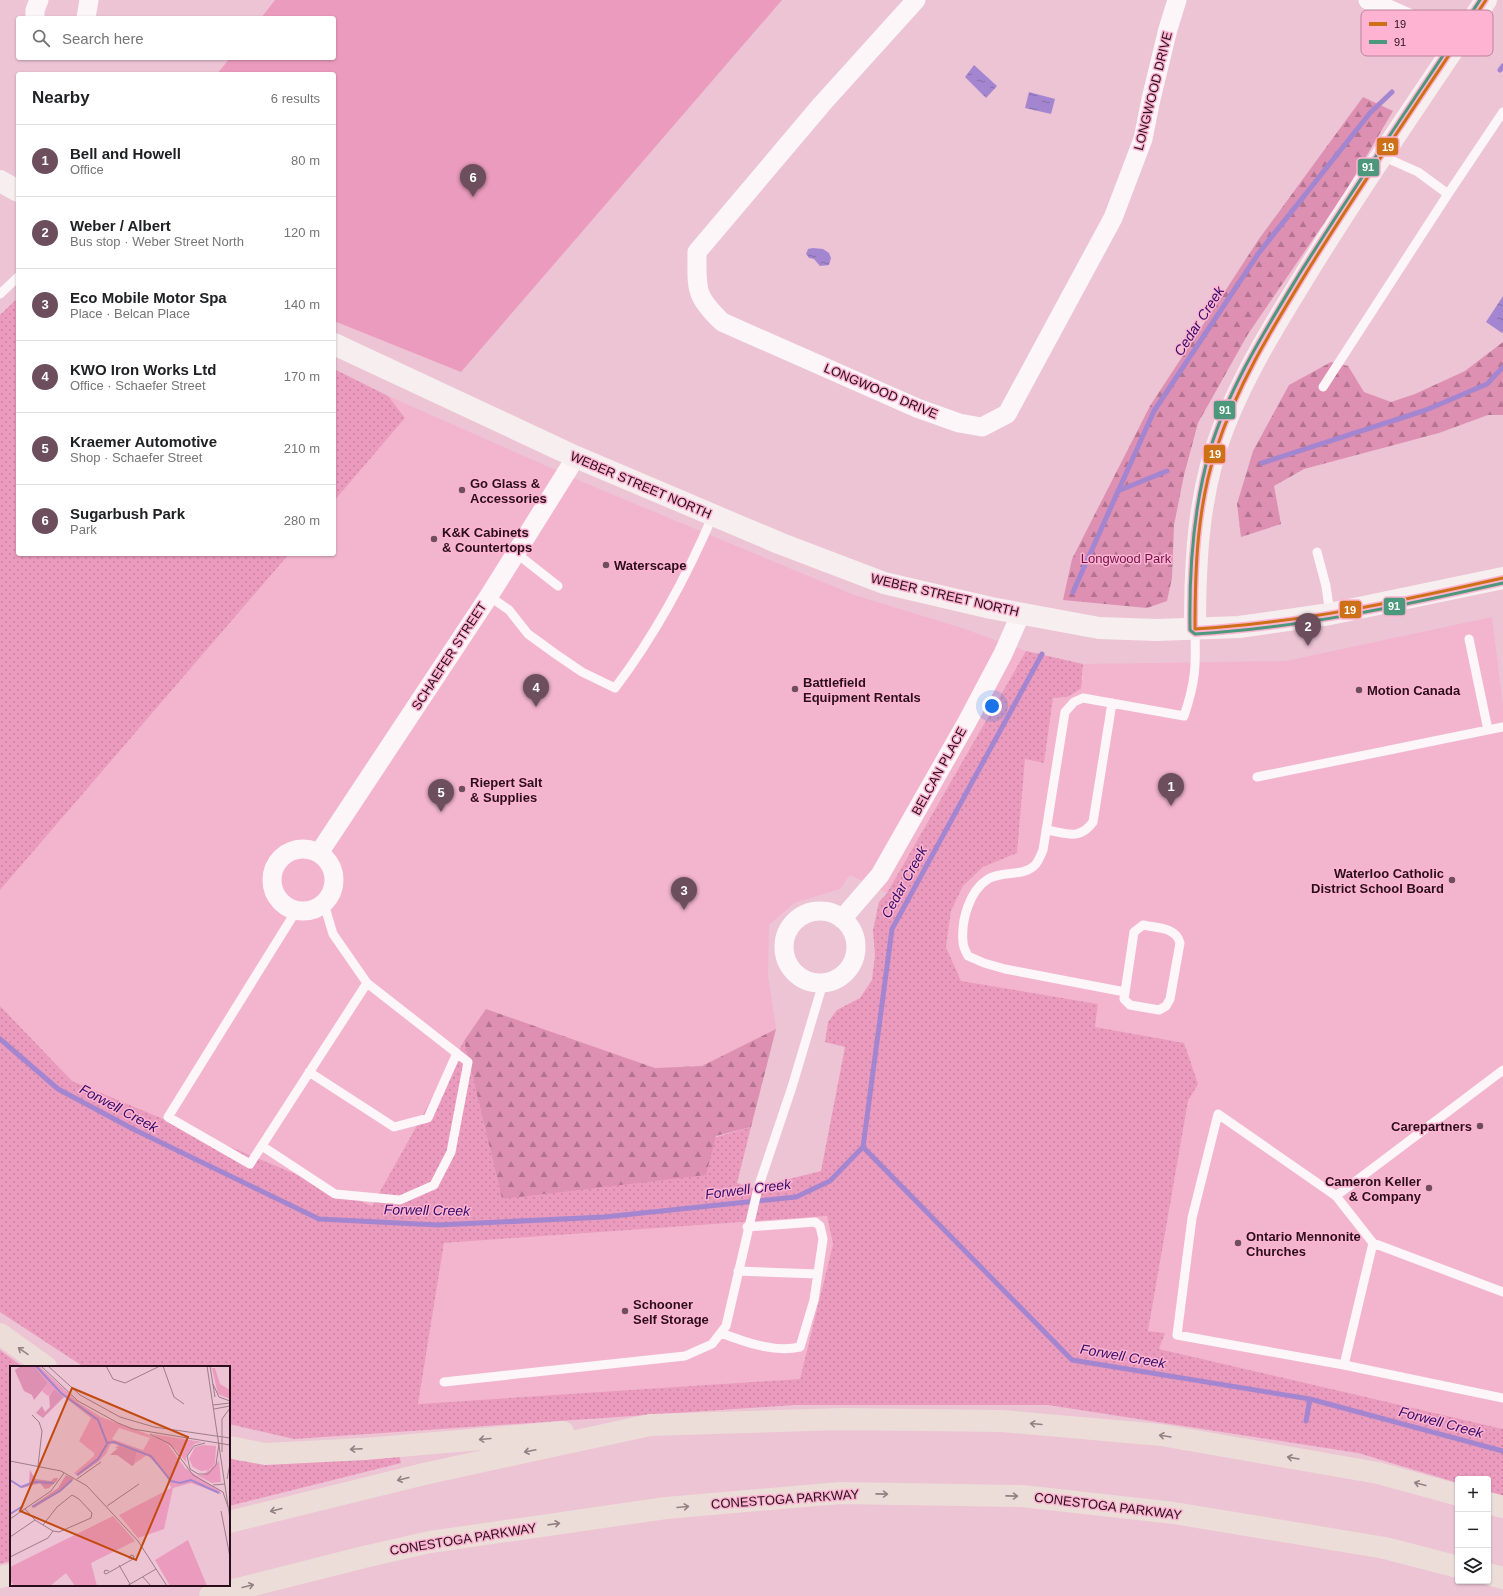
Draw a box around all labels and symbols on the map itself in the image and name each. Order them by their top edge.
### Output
legend [1361,10,1493,56]
text: 19 [1394,18,1406,30]
street label: LONGWOOD DRIVE [1131,30,1175,152]
text: 91 [1394,36,1406,48]
line badge: 19 [1376,137,1399,156]
text: 19 [1382,141,1394,153]
line badge: 91 [1357,158,1380,177]
text: 91 [1362,161,1374,173]
pin: 6 [460,164,486,197]
water label: Cedar Creek [1171,283,1228,359]
street label: LONGWOOD DRIVE [822,360,940,422]
line badge: 91 [1213,400,1236,420]
text: 91 [1219,404,1231,416]
line badge: 19 [1203,444,1226,464]
street label: WEBER STREET NORTH [568,448,714,522]
text: 19 [1209,448,1221,460]
place label: Go Glass & Accessories [470,476,547,506]
marker: Go Glass & Accessories [457,485,467,495]
place label: K&K Cabinets & Countertops [442,525,532,555]
marker: K&K Cabinets & Countertops [429,534,439,544]
park label: Longwood Park [1081,551,1172,566]
place label: Waterscape [614,558,687,573]
marker: Waterscape [601,560,611,570]
street label: WEBER STREET NORTH [869,571,1021,619]
line badge: 91 [1383,597,1406,616]
street label: SCHAEFER STREET [408,599,490,713]
line badge: 19 [1339,600,1362,619]
text: 91 [1388,600,1400,612]
text: 19 [1344,604,1356,616]
pin: 2 [1295,613,1321,646]
pin: 4 [523,674,549,707]
place label: Battlefield Equipment Rentals [803,675,921,705]
place label: Motion Canada [1367,683,1461,698]
marker: Battlefield Equipment Rentals [790,684,800,694]
marker: Motion Canada [1354,685,1364,695]
your location [982,696,1002,716]
street label: BELCAN PLACE [909,724,970,818]
pin: 1 [1158,773,1184,806]
place label: Riepert Salt & Supplies [470,775,543,805]
pin: 5 [428,779,454,812]
marker: Riepert Salt & Supplies [457,784,467,794]
water label: Cedar Creek [878,843,931,921]
place label: Waterloo Catholic District School Board [1311,866,1444,896]
marker: Waterloo Catholic District School Board [1447,875,1457,885]
pin: 3 [671,877,697,910]
water label: Forwell Creek [77,1081,162,1136]
place label: Carepartners [1391,1119,1472,1134]
marker: Carepartners [1475,1121,1485,1131]
place label: Cameron Keller & Company [1325,1174,1422,1204]
water label: Forwell Creek [704,1176,793,1202]
marker: Cameron Keller & Company [1424,1183,1434,1193]
water label: Forwell Creek [384,1201,471,1219]
place label: Ontario Mennonite Churches [1246,1229,1361,1259]
marker: Ontario Mennonite Churches [1233,1238,1243,1248]
place label: Schooner Self Storage [633,1297,709,1327]
marker: Schooner Self Storage [620,1306,630,1316]
water label: Forwell Creek [1079,1341,1168,1372]
one-way arrow [18,1346,29,1355]
inset map [10,1366,230,1586]
water label: Forwell Creek [1397,1403,1486,1441]
one-way arrow [1030,1421,1043,1428]
one-way arrow [1159,1432,1172,1440]
one-way arrow [479,1435,492,1442]
one-way arrow [350,1446,363,1453]
one-way arrow [523,1448,536,1455]
one-way arrow [1287,1454,1300,1462]
one-way arrow [397,1476,410,1484]
one-way arrow [1414,1480,1427,1487]
street label: CONESTOGA PARKWAY [710,1486,860,1512]
one-way arrow [875,1490,888,1498]
street label: CONESTOGA PARKWAY [1033,1490,1183,1523]
one-way arrow [1005,1492,1018,1500]
one-way arrow [676,1503,689,1510]
one-way arrow [270,1507,283,1515]
street label: CONESTOGA PARKWAY [389,1520,538,1558]
one-way arrow [547,1520,560,1528]
one-way arrow [241,1582,254,1590]

